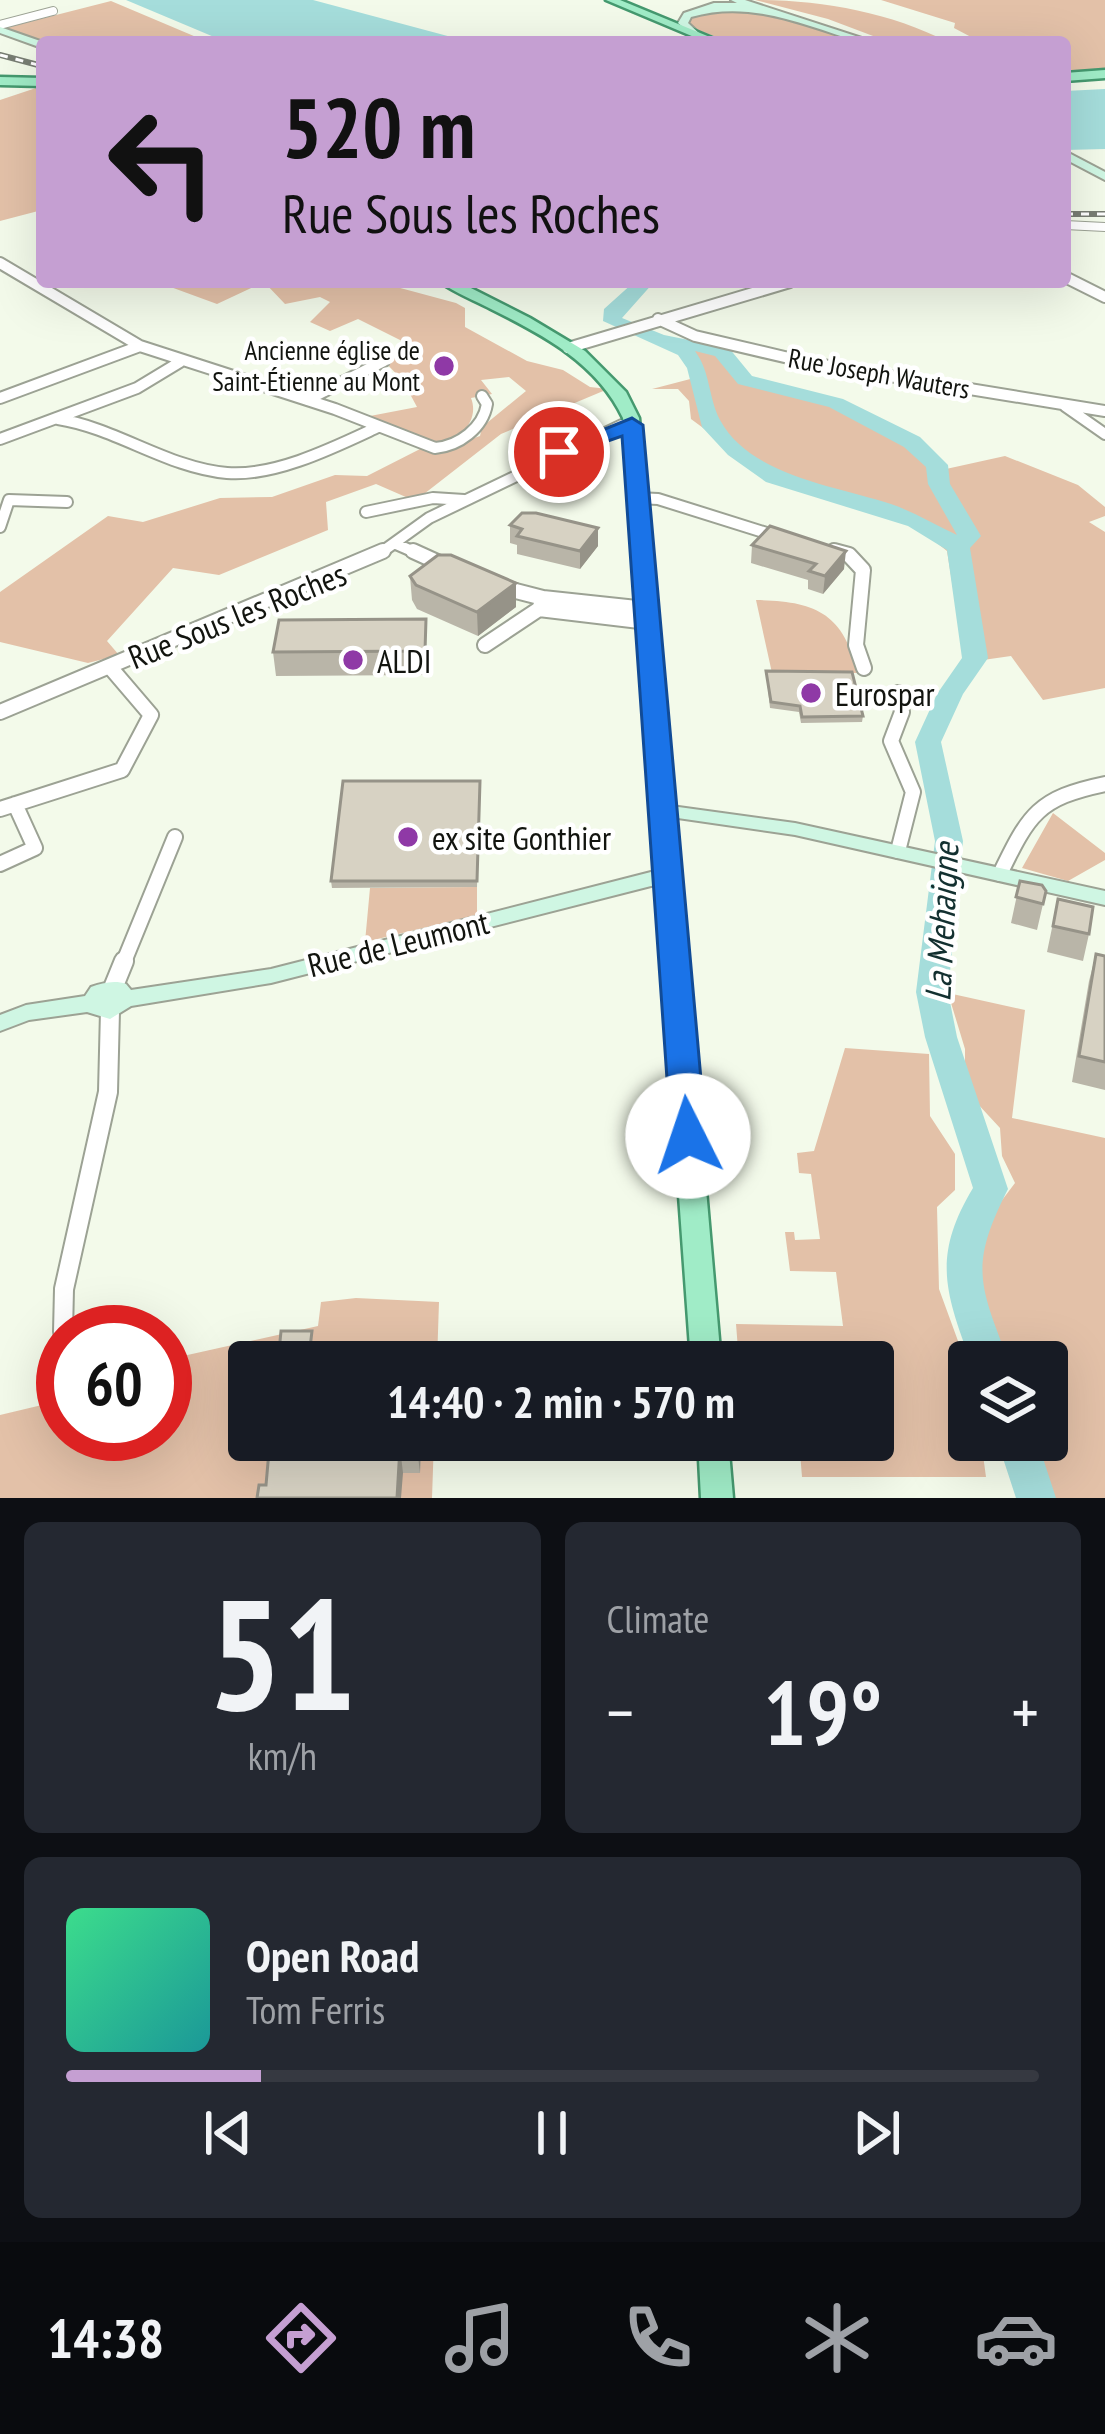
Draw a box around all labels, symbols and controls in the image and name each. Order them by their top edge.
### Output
text: 520 m [282,72,475,181]
icon: left [84,84,240,240]
text: Rue Sous les Roches [282,178,660,248]
place label: Ancienne église de Saint-Étienne au Mont [212,333,421,398]
street label: Rue Joseph Wauters [786,340,972,406]
marker: Ancienne église de Saint-Étienne au Mont [431,353,457,379]
pin [508,401,610,503]
icon: arrive [526,419,592,485]
street label: Rue Sous les Roches [122,552,352,678]
place label: ALDI [377,639,431,682]
marker: ALDI [340,647,366,673]
place label: Eurospar [835,672,935,715]
marker: Eurospar [798,680,824,706]
place label: ex site Gonthier [432,816,611,859]
marker: ex site Gonthier [395,824,421,850]
water label: La Mehaigne [913,839,969,1002]
street label: Rue de Leumont [303,900,493,986]
position arrow [625,1073,751,1199]
speed limit sign: 60 [36,1305,192,1461]
map controls [948,1341,1068,1461]
button: layers [948,1341,1068,1461]
text: 14:40 · 2 min · 570 m [387,1372,735,1430]
text: 51 [208,1551,357,1753]
text: Climate [607,1593,709,1644]
text: 19° [763,1653,882,1770]
text: − [607,1669,634,1754]
text: + [1012,1669,1039,1754]
text: km/h [248,1730,317,1781]
text: Open Road [246,1926,419,1984]
text: Tom Ferris [246,1984,385,2035]
icon: previous [195,2100,261,2166]
icon: pause [519,2100,585,2166]
icon: next [844,2100,910,2166]
icon: directions [259,2296,343,2380]
icon: music [438,2296,522,2380]
icon: phone [616,2296,700,2380]
icon: climate [795,2296,879,2380]
icon: car [974,2296,1058,2380]
text: 14:38 [47,2303,164,2373]

